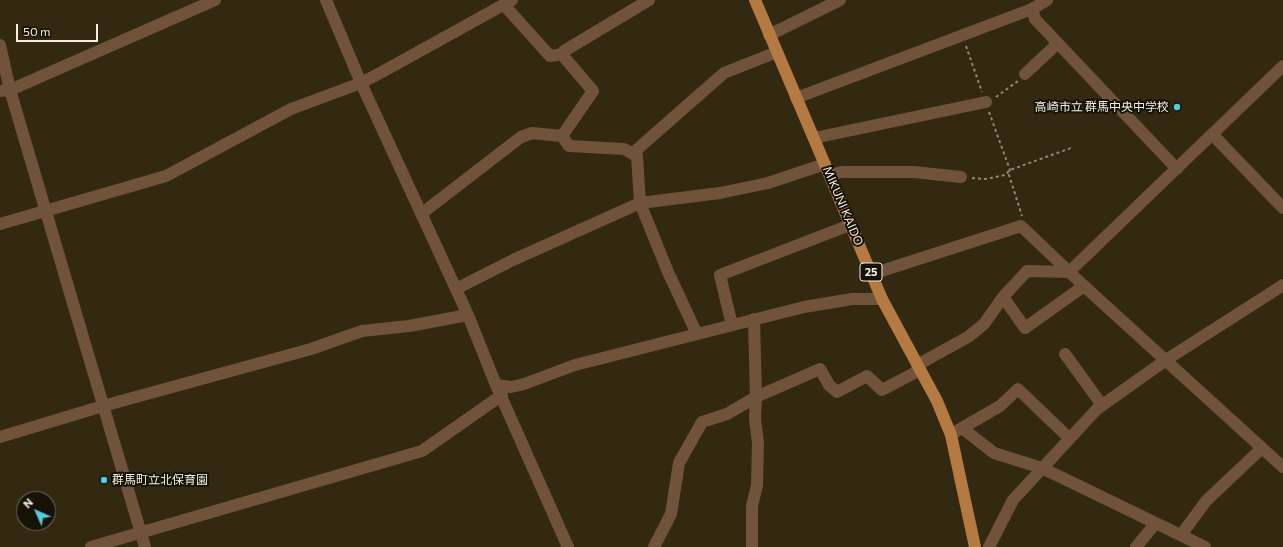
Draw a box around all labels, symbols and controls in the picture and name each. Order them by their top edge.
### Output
scale bar [18,16,100,42]
text: 50 m [23,24,51,38]
place label: 高崎市立 群馬中央中学校 [1035,100,1169,114]
marker: 高崎市立 群馬中央中学校 [1172,102,1182,112]
street label: MIKUNI KAIDO [820,164,866,248]
road number: 25 [860,263,882,281]
place label: 群馬町立北保育園 [112,473,208,487]
marker: 群馬町立北保育園 [99,475,109,485]
north arrow [16,491,56,531]
text: N [20,495,35,510]

